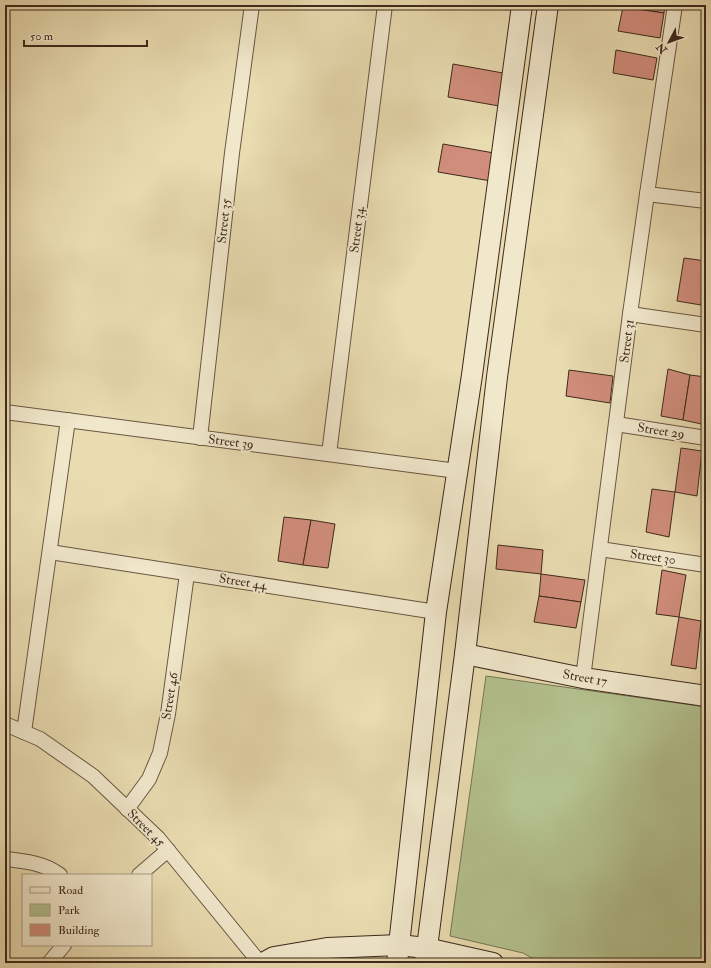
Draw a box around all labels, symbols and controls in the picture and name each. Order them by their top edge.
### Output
scale bar [24,22,147,48]
north arrow [649,22,689,62]
text: 50 m [30,29,54,44]
text: N [653,39,671,57]
street label: Street 35 [214,198,234,244]
street label: Street 34 [346,205,368,254]
street label: Street 31 [616,318,638,364]
street label: Street 29 [636,419,686,443]
street label: Street 39 [207,431,255,453]
street label: Street 30 [629,546,677,568]
street label: Street 44 [218,570,269,594]
street label: Street 17 [562,666,608,690]
street label: Street 46 [158,670,182,721]
street label: Street 45 [124,806,168,850]
legend [22,874,152,946]
text: Road [58,883,83,898]
text: Park [58,903,80,918]
text: Building [58,923,101,938]

